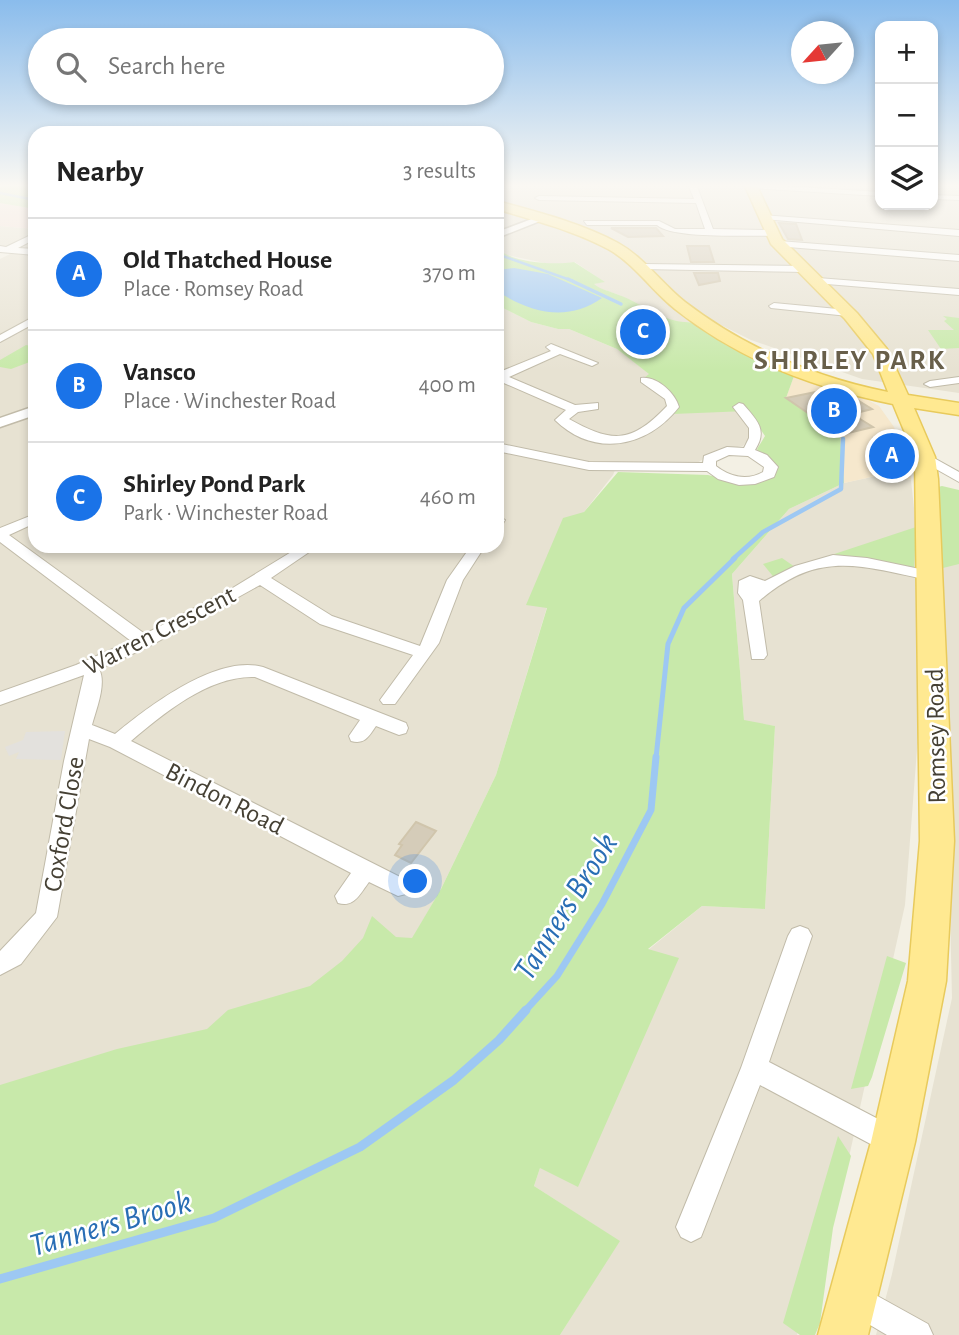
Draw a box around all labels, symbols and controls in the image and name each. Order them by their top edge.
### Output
north arrow [791,21,854,84]
map controls [875,21,938,210]
button: + [875,21,938,84]
search box [28,28,504,105]
icon: search [52,48,90,86]
text: Search here [108,53,226,79]
button: − [875,84,938,147]
button: layers [875,147,938,210]
text: Nearby [56,157,144,187]
text: 3 results [403,160,476,183]
text: Old Thatched House [123,247,332,273]
text: A [72,262,86,285]
text: 370 m [423,262,476,285]
text: Place · Romsey Road [123,278,303,301]
pin: C [620,306,666,358]
district label: SHIRLEY PARK [754,347,946,375]
text: Vansco [123,359,196,385]
text: B [72,374,86,397]
text: 400 m [418,374,476,397]
pin: B [811,385,857,437]
text: Place · Winchester Road [123,390,336,413]
pin: A [869,430,915,482]
text: Shirley Pond Park [123,471,305,497]
text: C [73,486,85,509]
text: 460 m [420,486,476,509]
text: Park · Winchester Road [123,502,328,525]
street label: Warren Crescent [79,581,240,680]
street label: Romsey Road [922,668,950,804]
street label: Coxford Close [39,754,89,894]
street label: Bindon Road [161,758,288,840]
water label: Tanners Brook [508,828,624,987]
your location [398,864,432,898]
water label: Tanners Brook [26,1186,195,1263]

